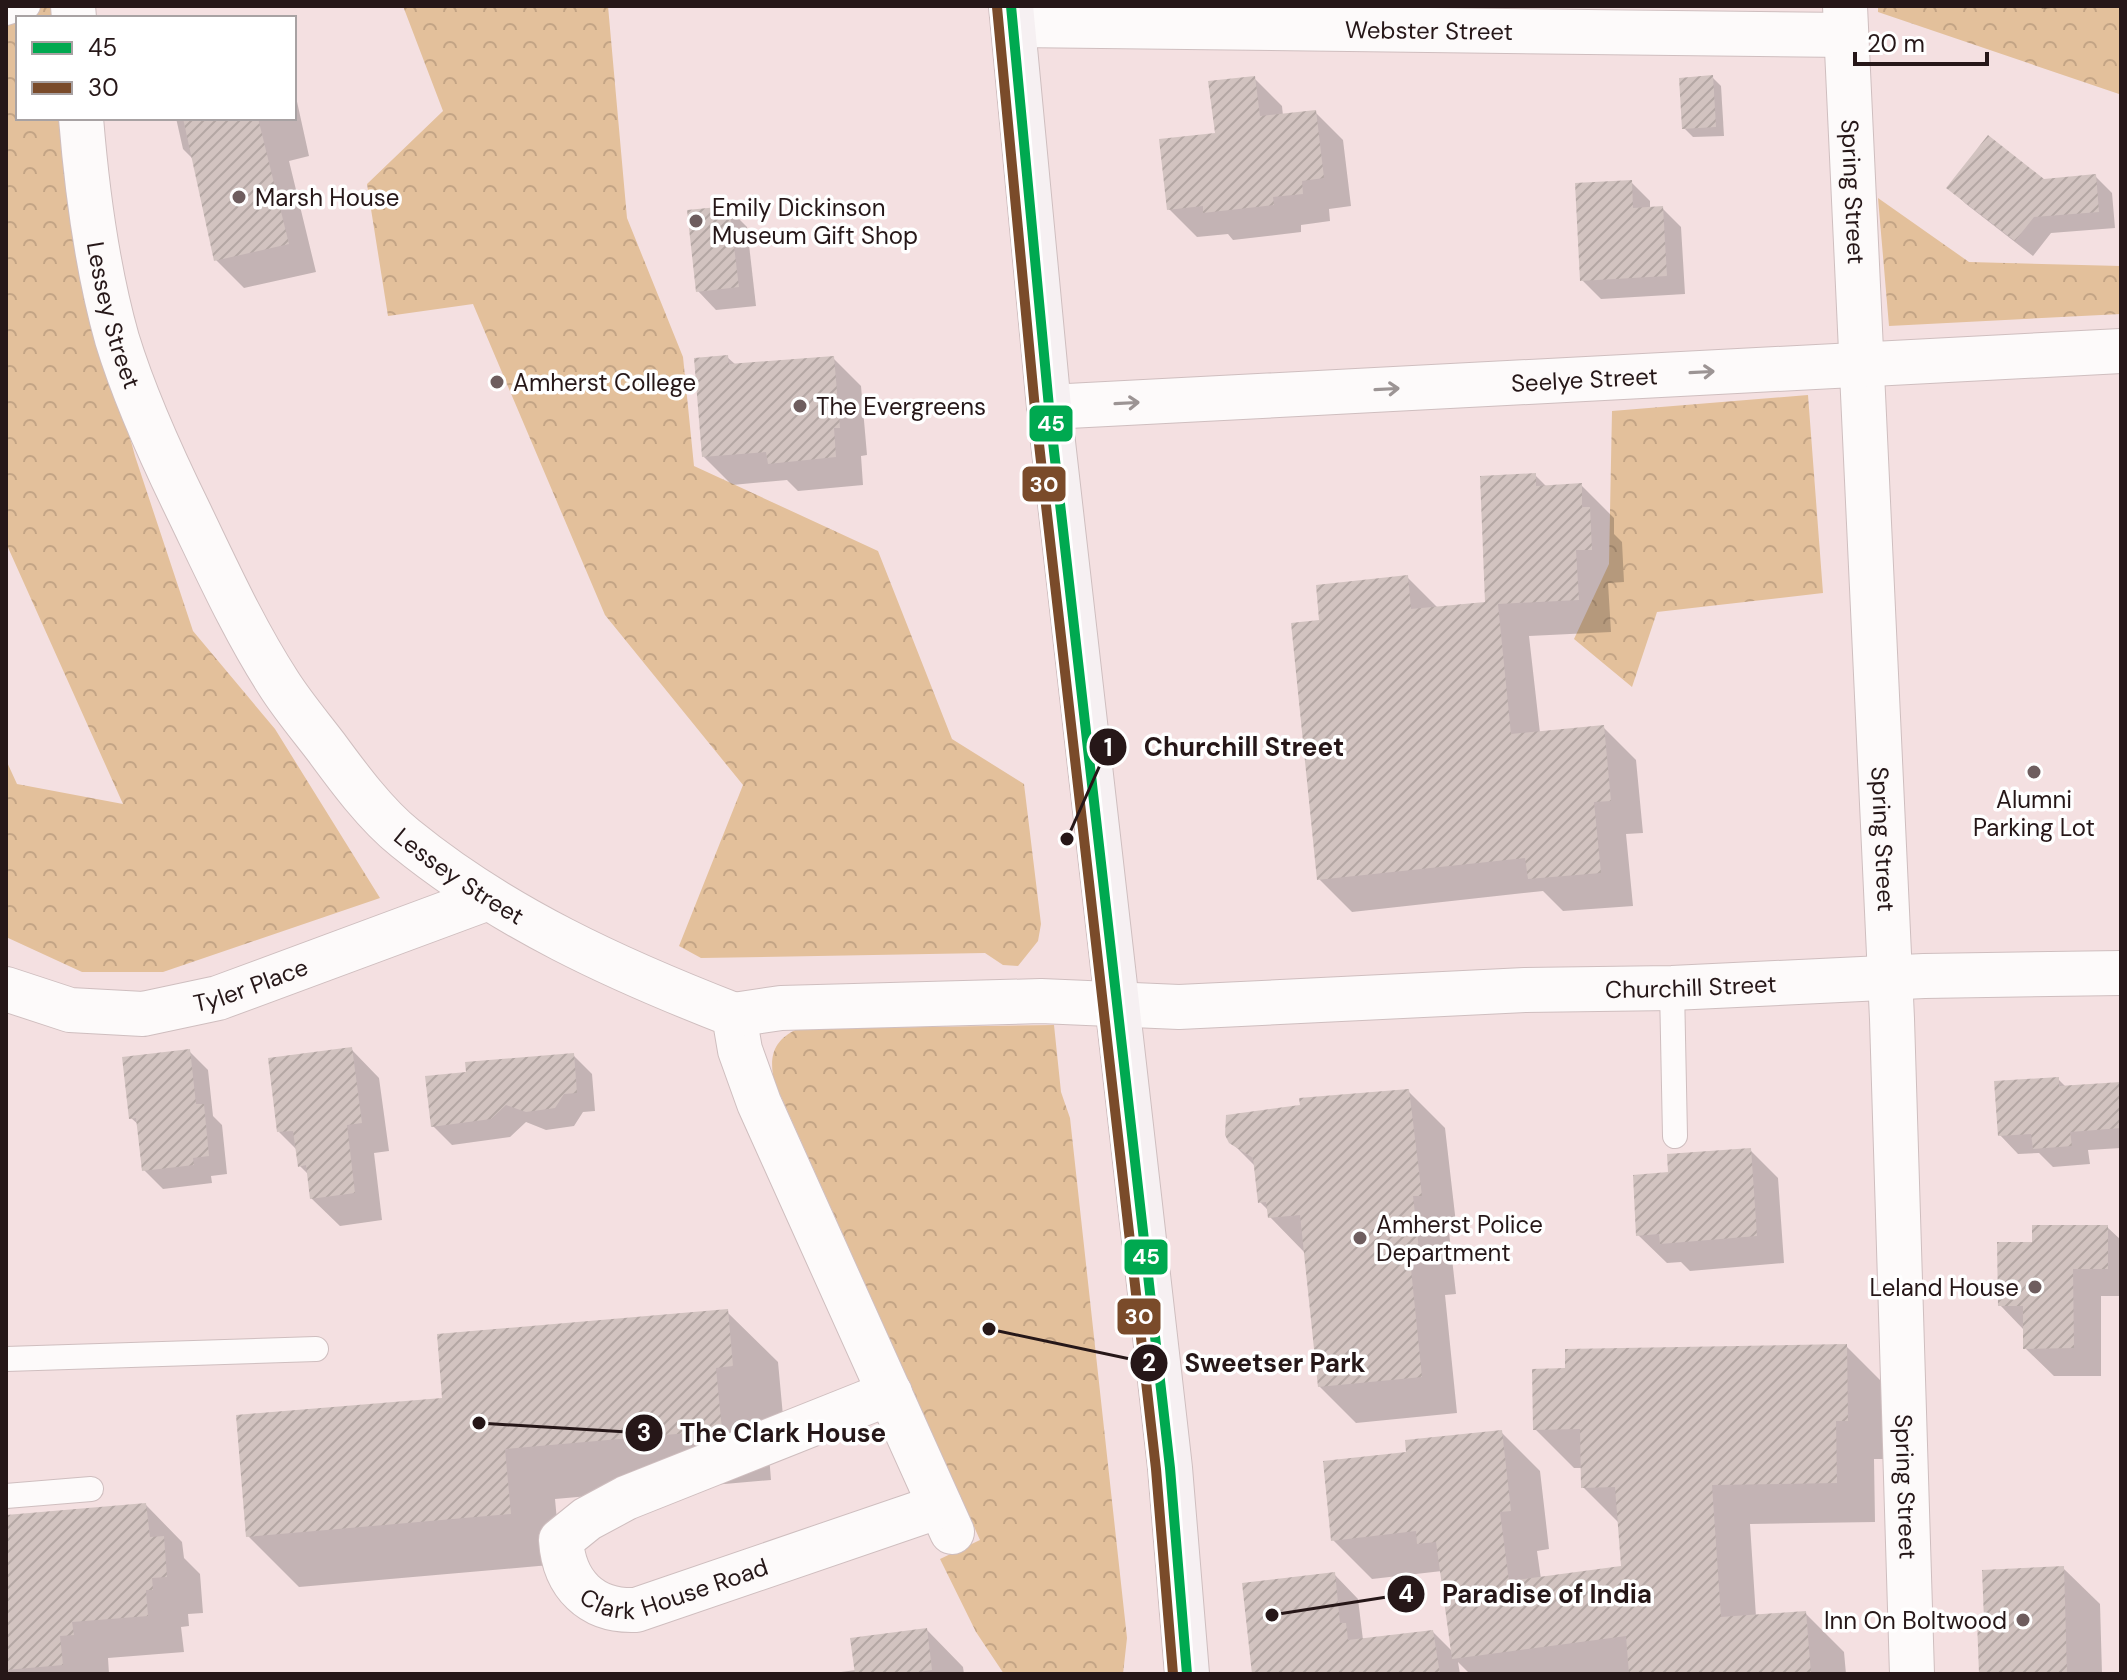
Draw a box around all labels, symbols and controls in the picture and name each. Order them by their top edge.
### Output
street label: Webster Street [1345,13,1513,47]
legend [16,16,296,120]
scale bar [1855,16,1987,66]
text: 20 m [1867,28,1925,59]
text: 45 [88,32,117,63]
text: 30 [88,72,119,103]
street label: Spring Street [1835,119,1872,265]
place label: Marsh House [255,182,399,213]
marker: Marsh House [230,188,248,206]
place label: Emily Dickinson Museum Gift Shop [712,192,918,251]
marker: Emily Dickinson Museum Gift Shop [687,212,705,230]
street label: Lessey Street [80,239,148,393]
street label: Seelye Street [1510,360,1658,398]
one-way arrow [1688,365,1715,380]
place label: Amherst College [513,367,696,398]
marker: Amherst College [488,373,506,391]
one-way arrow [1373,381,1399,396]
place label: The Evergreens [816,391,986,422]
one-way arrow [1113,395,1140,410]
marker: The Evergreens [791,397,809,415]
line badge: 45 [1028,404,1074,443]
text: 45 [1037,409,1065,438]
line badge: 30 [1021,465,1067,503]
text: 30 [1030,470,1058,499]
callout: Churchill Street [1088,722,1360,772]
text: Churchill Street [1144,730,1344,764]
text: 1 [1104,732,1112,763]
marker: Alumni Parking Lot [2025,763,2043,781]
street label: Spring Street [1865,766,1903,912]
place label: Alumni Parking Lot [1973,784,2095,843]
street label: Lessey Street [388,820,530,931]
street label: Tyler Place [190,951,312,1018]
street label: Churchill Street [1605,968,1777,1004]
place label: Amherst Police Department [1376,1209,1543,1268]
marker: Amherst Police Department [1351,1229,1369,1247]
line badge: 45 [1123,1238,1169,1276]
text: 45 [1132,1242,1160,1271]
place label: Leland House [1870,1272,2019,1303]
marker: Leland House [2026,1278,2044,1296]
line badge: 30 [1116,1297,1162,1336]
text: 30 [1125,1302,1153,1331]
callout: Sweetser Park [1129,1338,1382,1388]
text: Sweetser Park [1184,1346,1366,1380]
text: 2 [1142,1347,1156,1378]
callout: The Clark House [624,1408,903,1458]
street label: Spring Street [1889,1414,1924,1560]
text: The Clark House [680,1416,886,1450]
text: 3 [637,1417,651,1448]
street label: Clark House Road [574,1551,772,1626]
callout: Paradise of India [1386,1569,1668,1619]
text: Paradise of India [1442,1577,1652,1611]
text: 4 [1398,1578,1414,1609]
place label: Inn On Boltwood [1824,1605,2007,1636]
marker: Inn On Boltwood [2014,1611,2032,1629]

